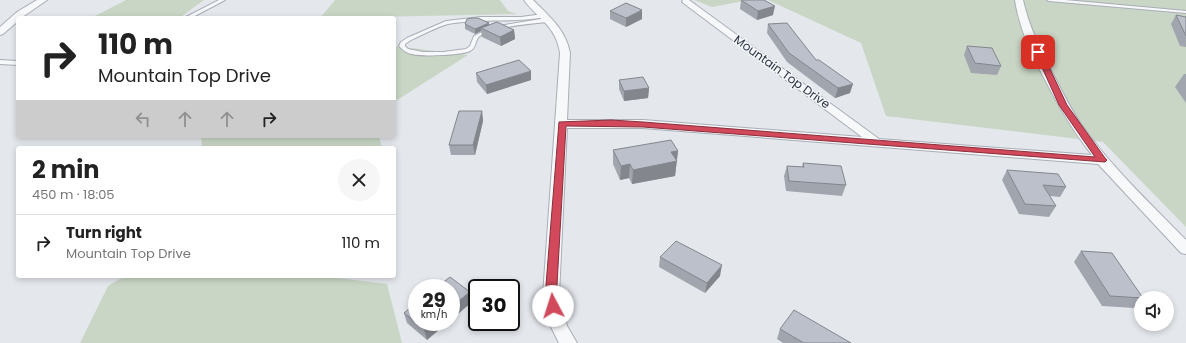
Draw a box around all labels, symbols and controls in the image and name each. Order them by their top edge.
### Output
text: 110 m [98,25,173,64]
street label: Mountain Top Drive [731,31,834,112]
icon: right [32,32,84,84]
pin [1021,35,1055,69]
icon: arrive [1027,41,1049,63]
text: Mountain Top Drive [98,63,271,88]
icon: left [132,108,154,130]
icon: ahead [174,108,196,130]
icon: ahead [216,108,238,130]
icon: right [258,108,280,130]
text: 2 min [32,153,99,186]
button: close [338,159,380,201]
text: 450 m · 18:05 [32,185,115,204]
text: Turn right [66,222,142,243]
icon: right [32,232,54,254]
text: 110 m [342,232,380,253]
text: Mountain Top Drive [66,244,191,263]
speed limit sign: 30 [468,279,520,331]
position arrow [532,285,574,327]
text: 29 [422,286,446,314]
map controls [1134,291,1174,331]
button: sound [1134,291,1174,331]
text: km/h [421,307,447,322]

